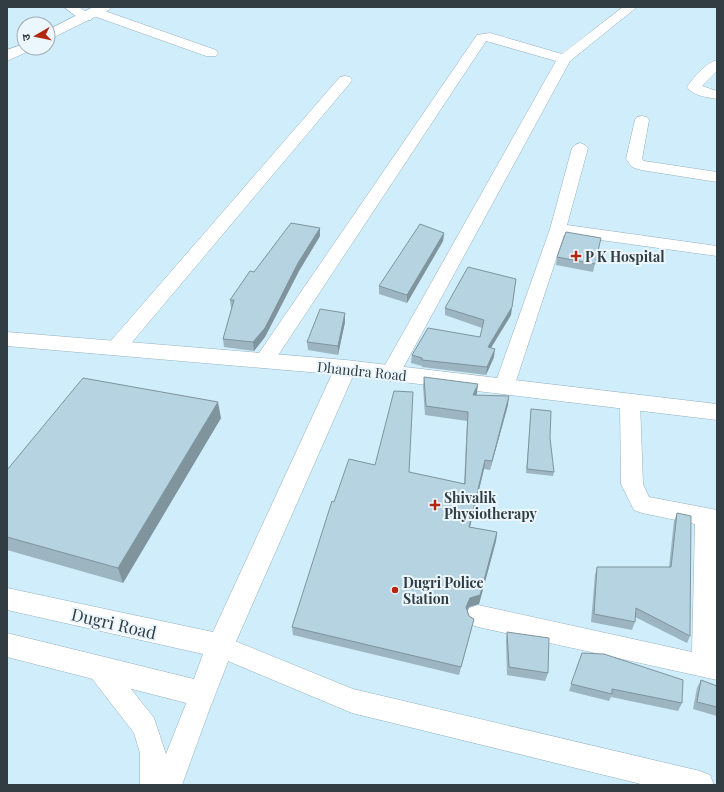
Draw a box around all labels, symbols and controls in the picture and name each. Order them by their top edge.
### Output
north arrow [16,16,56,56]
text: उ [18,33,34,42]
place label: P K Hospital [585,247,665,266]
marker: P K Hospital [570,250,582,262]
street label: Dhandra Road [316,357,408,385]
place label: Shivalik Physiotherapy [444,488,537,523]
marker: Shivalik Physiotherapy [429,499,441,511]
place label: Dugri Police Station [403,573,484,608]
marker: Dugri Police Station [390,585,400,595]
street label: Dugri Road [69,603,159,643]

